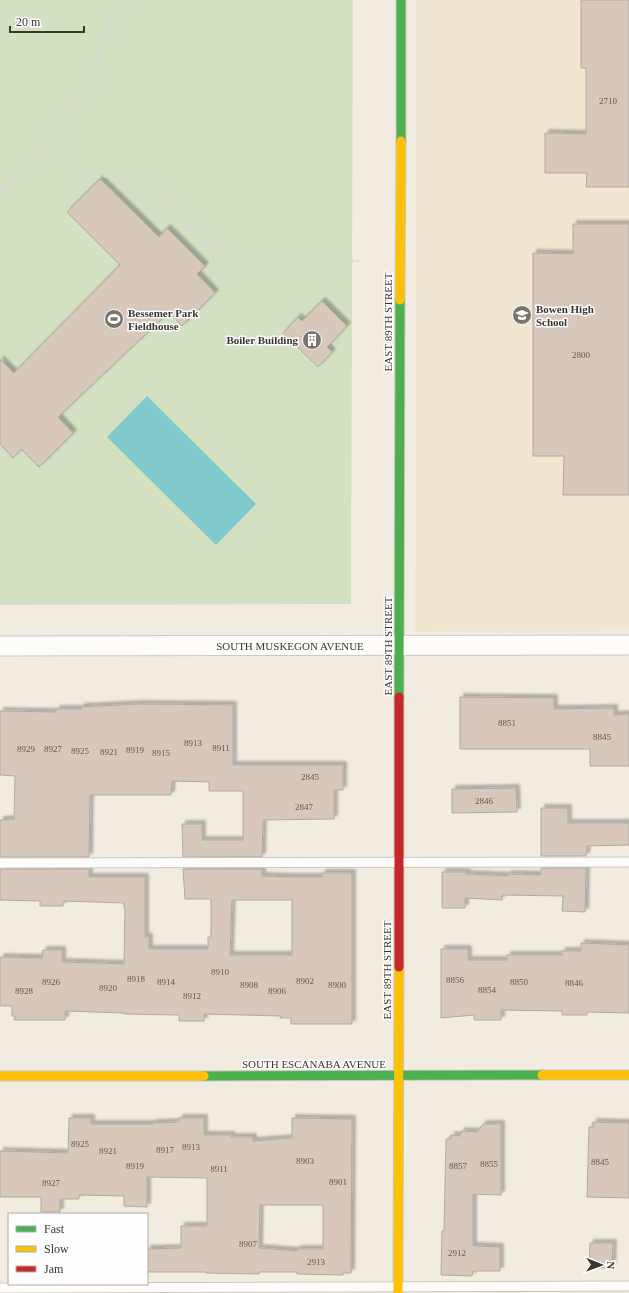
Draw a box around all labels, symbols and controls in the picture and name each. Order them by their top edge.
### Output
scale bar [10,8,84,34]
text: 20 m [16,15,41,29]
house number: 2710 [599,96,618,106]
street label: EAST 89TH STREET [382,272,394,371]
place label: Bowen High School [536,303,594,328]
school or university icon: Bowen High School [511,304,533,326]
place label: Bessemer Park Fieldhouse [128,307,199,332]
sports icon: Bessemer Park Fieldhouse [103,308,125,330]
building icon: Boiler Building [301,329,323,351]
place label: Boiler Building [226,334,298,346]
house number: 2800 [572,350,591,360]
street label: EAST 89TH STREET [382,596,394,695]
street label: SOUTH MUSKEGON AVENUE [216,640,364,652]
house number: 8851 [498,718,516,728]
house number: 8845 [593,732,612,742]
house number: 8913 [184,738,203,748]
house number: 8911 [212,743,230,753]
house number: 8929 [17,744,36,754]
house number: 8927 [44,744,63,754]
house number: 8919 [126,745,145,755]
house number: 8925 [71,746,90,756]
house number: 8921 [100,747,118,757]
house number: 8915 [152,748,171,758]
house number: 2845 [301,772,320,782]
house number: 2846 [475,796,494,806]
house number: 2847 [295,802,314,812]
street label: EAST 89TH STREET [381,920,393,1019]
house number: 8910 [211,967,230,977]
house number: 8918 [127,974,146,984]
house number: 8856 [446,975,465,985]
house number: 8902 [296,976,314,986]
house number: 8926 [42,977,61,987]
house number: 8914 [157,977,176,987]
house number: 8850 [510,977,529,987]
house number: 8846 [565,978,584,988]
house number: 8908 [240,980,259,990]
house number: 8900 [328,980,347,990]
house number: 8920 [99,983,118,993]
house number: 8854 [478,985,497,995]
house number: 8928 [15,986,34,996]
house number: 8906 [268,986,287,996]
house number: 8912 [183,991,201,1001]
street label: SOUTH ESCANABA AVENUE [242,1058,386,1070]
house number: 8925 [71,1139,90,1149]
house number: 8913 [182,1142,201,1152]
house number: 8917 [156,1145,175,1155]
house number: 8921 [99,1146,117,1156]
house number: 8903 [296,1156,315,1166]
house number: 8845 [591,1157,610,1167]
house number: 8855 [480,1159,499,1169]
house number: 8919 [126,1161,145,1171]
house number: 8857 [449,1161,468,1171]
house number: 8911 [210,1164,228,1174]
house number: 8901 [329,1177,347,1187]
house number: 8927 [42,1178,61,1188]
legend [8,1213,148,1285]
text: Fast [44,1222,65,1236]
house number: 8907 [239,1239,258,1249]
text: Slow [44,1242,69,1256]
north arrow [581,1245,621,1285]
house number: 2912 [448,1248,466,1258]
house number: 2913 [307,1257,326,1267]
text: N [605,1261,617,1269]
text: Jam [44,1262,64,1276]

